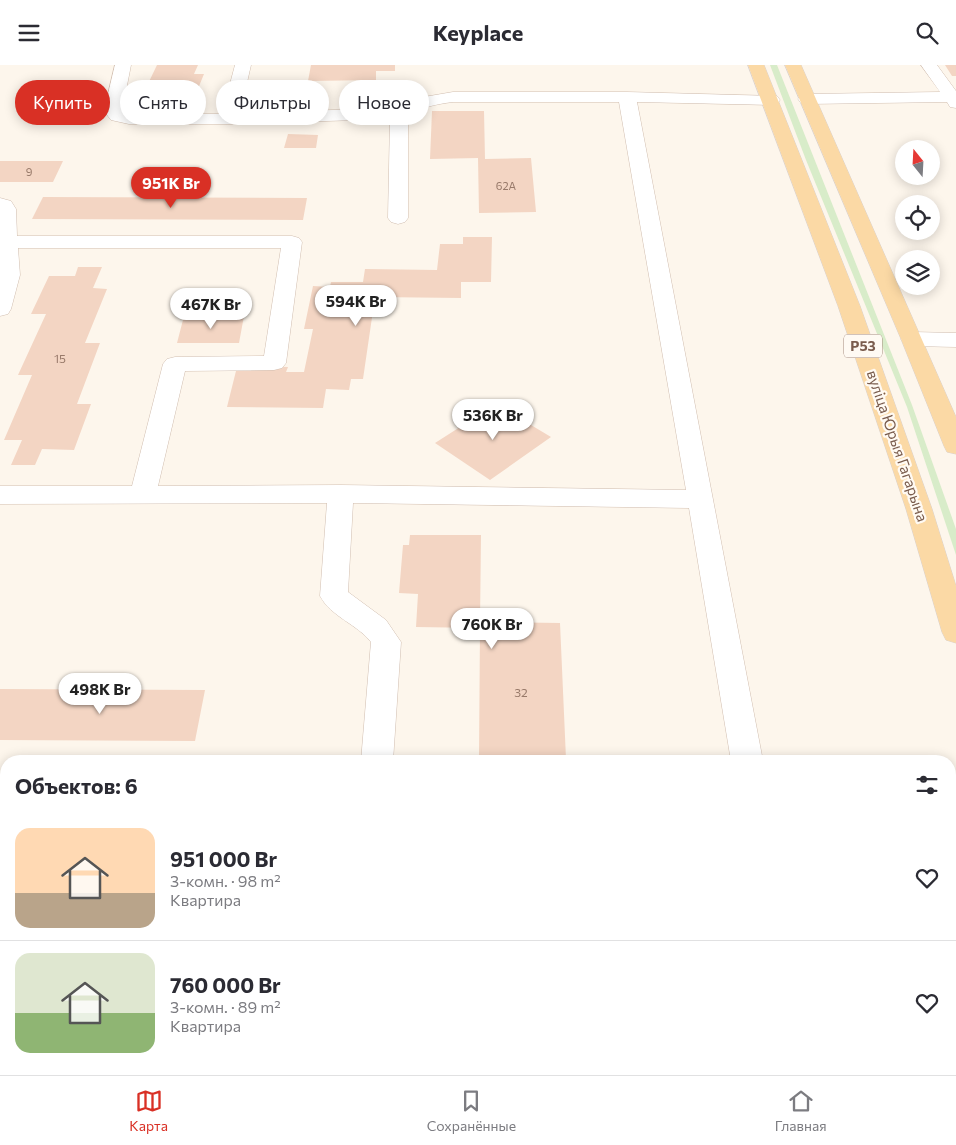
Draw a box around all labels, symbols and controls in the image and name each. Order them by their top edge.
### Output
icon: menu [15,19,43,47]
text: Keyplace [433,19,523,46]
icon: search [913,19,941,47]
chip: Купить [15,80,110,125]
chip: Снять [120,80,206,125]
chip: Фильтры [216,80,329,125]
chip: Новое [339,80,429,125]
north arrow [895,140,940,185]
map controls [895,140,940,295]
house number: 9 [26,165,33,178]
pin: 951K Br [125,167,217,209]
text: 951K Br [142,173,200,192]
house number: 62А [496,179,517,192]
button: locate [895,195,940,240]
button: layers [895,250,940,295]
pin: 594K Br [310,285,402,327]
pin: 467K Br [165,287,257,330]
text: 594K Br [326,291,386,310]
text: 467K Br [181,294,241,313]
road number: Р53 [844,335,882,357]
house number: 15 [54,351,66,365]
street label: вуліца Юрыя Гагарына [864,368,932,524]
pin: 536K Br [447,399,539,441]
text: 536K Br [463,405,523,424]
pin: 760K Br [446,607,538,650]
text: 760K Br [462,614,522,633]
pin: 498K Br [54,673,146,715]
text: 498K Br [69,679,131,698]
house number: 32 [514,685,528,699]
icon: filters [913,771,941,799]
text: Объектов: 6 [15,773,138,798]
text: 951 000 Br [170,846,277,871]
icon: home [55,848,115,908]
icon: heart [913,864,941,892]
text: 3-комн. · 98 m² [170,871,281,890]
text: Квартира [170,890,241,909]
text: 760 000 Br [170,972,281,997]
icon: home [55,973,115,1033]
icon: heart [913,989,941,1017]
text: 3-комн. · 89 m² [170,997,281,1016]
text: Квартира [170,1016,241,1035]
tab: Карта [129,1087,168,1134]
tab: Сохранённые [427,1087,516,1134]
tab: Главная [775,1087,827,1134]

